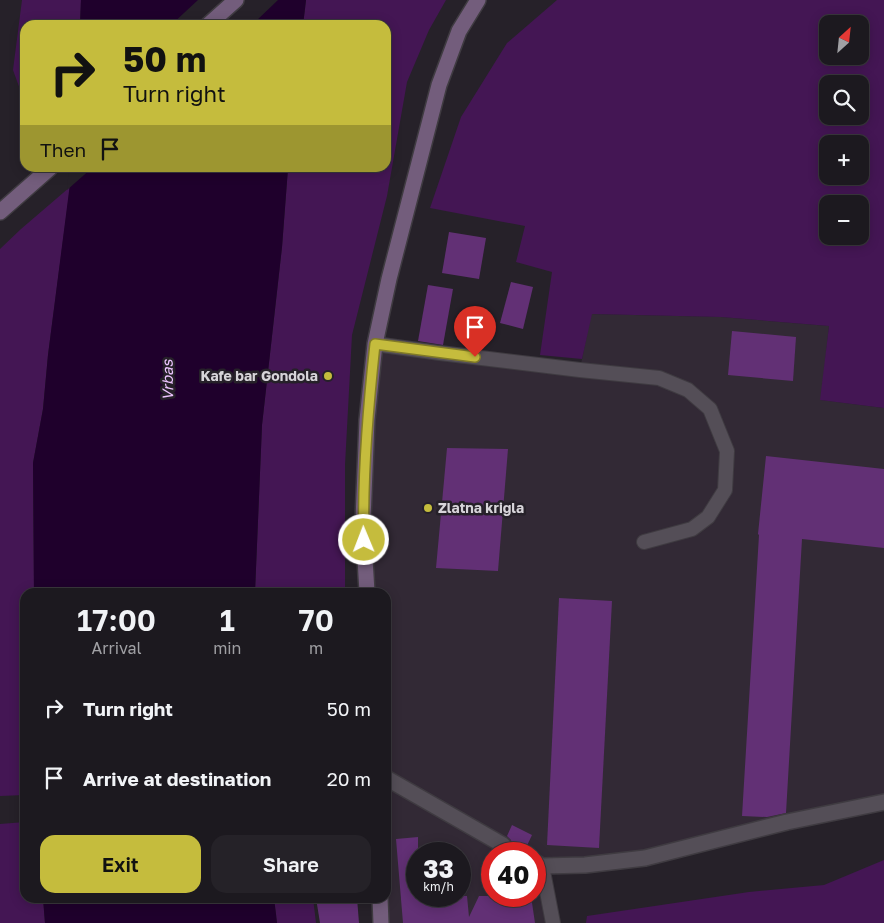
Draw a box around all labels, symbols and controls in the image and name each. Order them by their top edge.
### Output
north arrow [819,15,869,65]
map controls [819,15,869,245]
text: 50 m [123,38,206,80]
icon: right [40,40,105,105]
button: search [819,75,869,125]
text: Turn right [123,80,226,107]
icon: arrive [96,135,124,163]
button: + [819,135,869,185]
text: Then [40,138,86,161]
button: − [819,195,869,245]
pin [454,306,496,357]
icon: arrive [461,313,489,341]
water label: Vrbas [158,358,176,401]
place label: Kafe bar Gondola [200,367,318,384]
marker: Kafe bar Gondola [322,370,334,382]
place label: Zlatna krigla [438,499,524,516]
marker: Zlatna krigla [422,502,434,514]
position arrow [337,513,389,565]
text: 17:00 [77,602,156,638]
text: 1 [220,602,235,638]
text: 70 [299,602,334,638]
text: Arrival [91,638,142,658]
text: min [213,638,241,658]
text: m [309,638,323,658]
icon: right [40,694,68,722]
text: Turn right [83,697,173,720]
text: 50 m [327,697,371,720]
icon: arrive [40,764,68,792]
text: Arrive at destination [83,767,271,790]
text: 20 m [327,767,371,790]
button: Exit [40,835,201,893]
button: Share [211,835,371,893]
speed limit sign: 40 [481,842,546,907]
text: 33 [423,853,454,884]
text: km/h [423,879,454,894]

